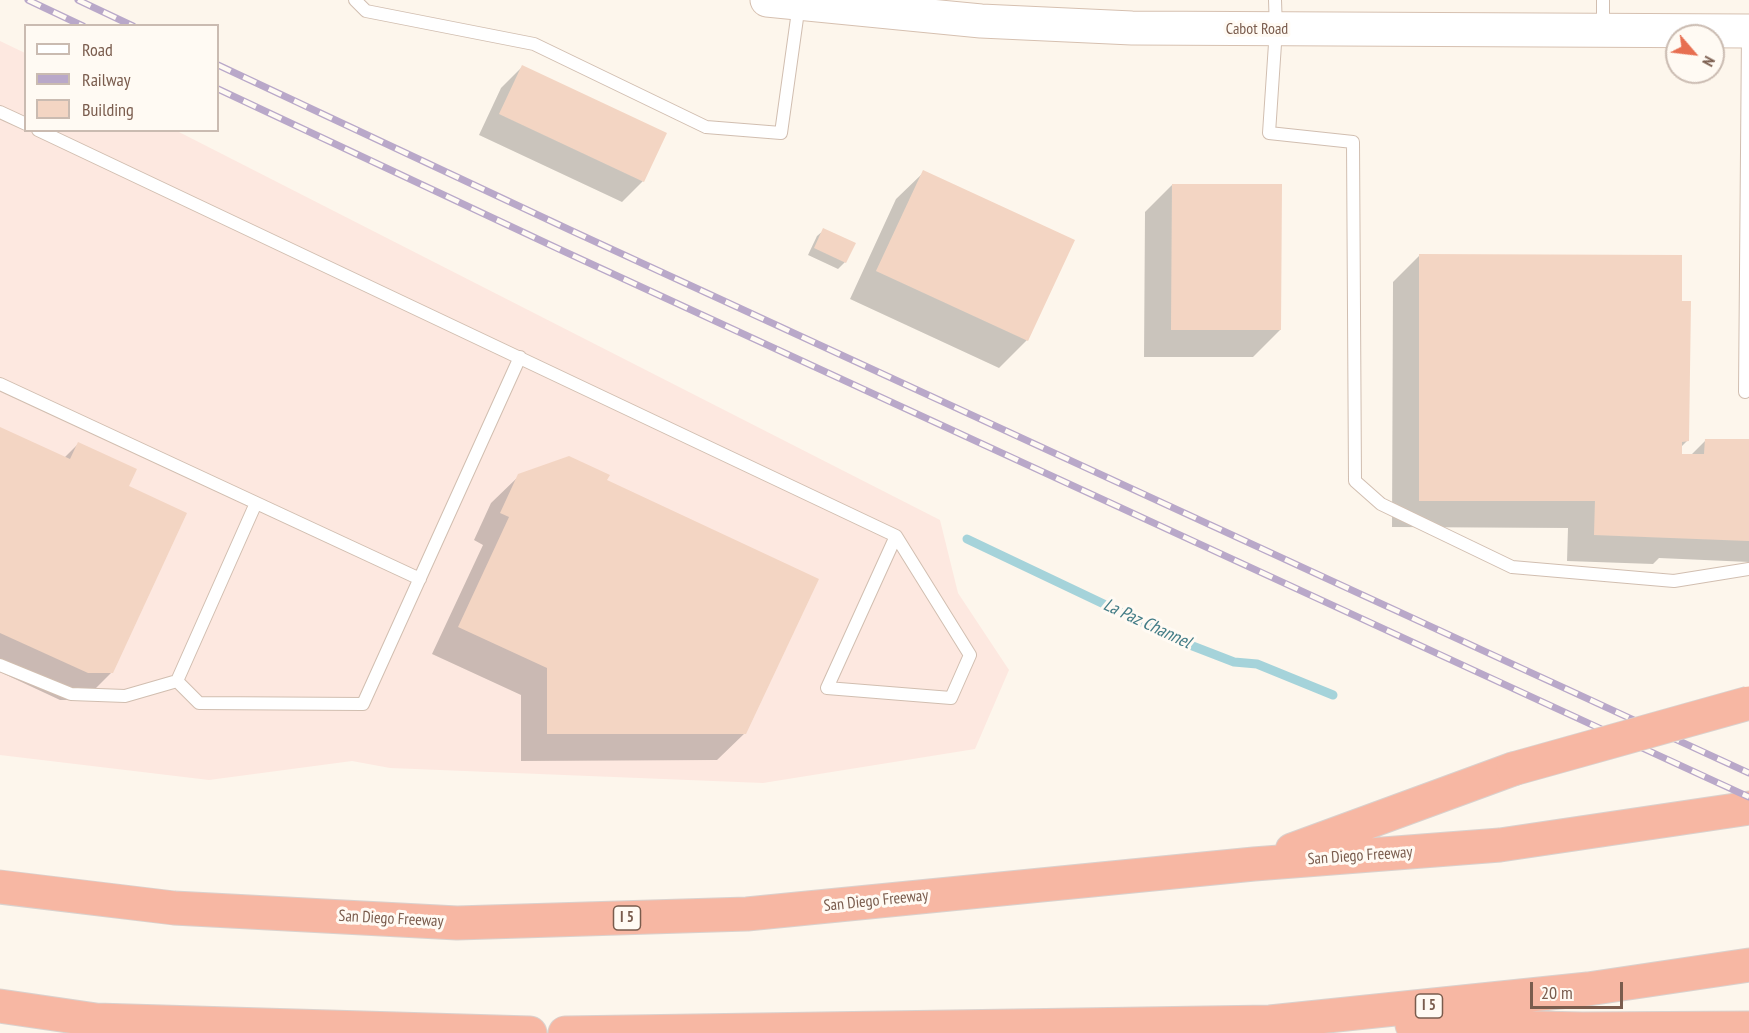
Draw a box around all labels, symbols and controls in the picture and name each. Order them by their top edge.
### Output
street label: Cabot Road [1226,19,1288,39]
legend [24,24,219,132]
north arrow [1665,24,1725,84]
text: Road [82,38,113,61]
text: N [1698,53,1720,70]
text: Railway [82,68,131,91]
text: Building [82,98,134,121]
water label: La Paz Channel [1100,594,1194,654]
street label: San Diego Freeway [1307,843,1413,869]
street label: San Diego Freeway [823,886,929,916]
road number: I 5 [614,906,640,930]
street label: San Diego Freeway [338,907,444,931]
scale bar [1533,970,1626,1008]
text: 20 m [1541,981,1573,1004]
road number: I 5 [1416,994,1442,1018]

